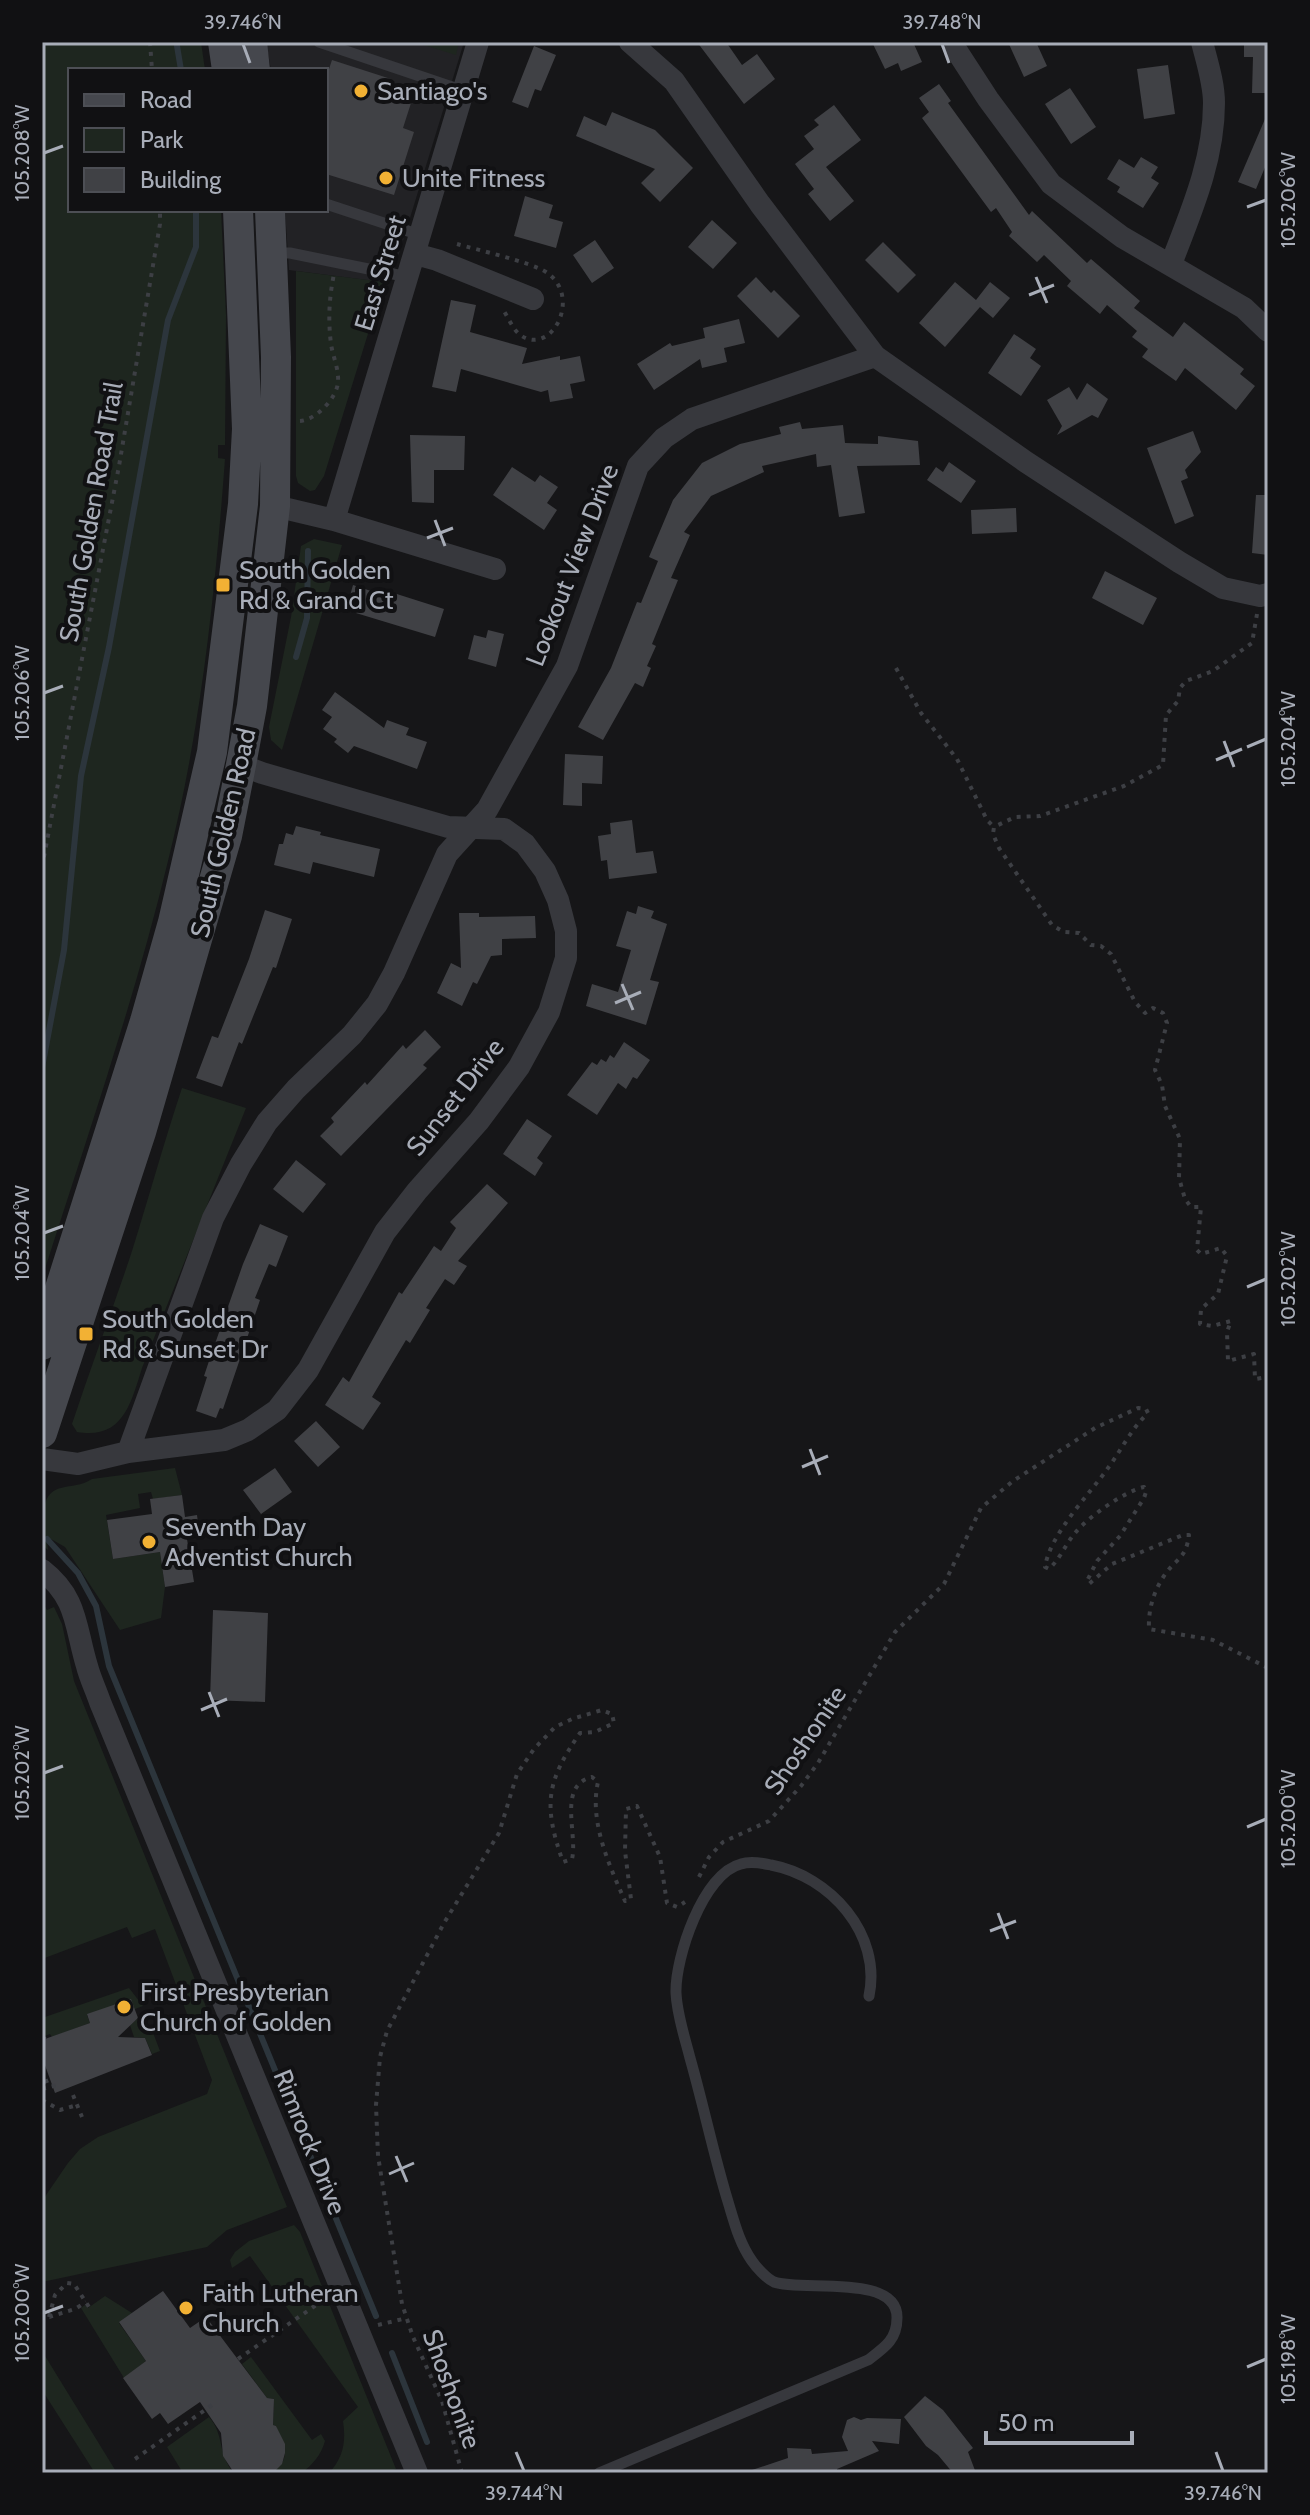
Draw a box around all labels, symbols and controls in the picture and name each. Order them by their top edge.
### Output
text: 39.746°N [204,10,282,34]
text: 39.748°N [903,10,981,34]
legend [68,68,328,212]
place label: Santiago's [377,75,488,107]
marker: Santiago's [352,82,370,100]
text: Road [140,85,192,114]
text: 105.208°W [10,105,34,201]
text: Park [140,125,183,154]
text: 105.206°W [1276,152,1300,248]
place label: Unite Fitness [402,162,546,194]
text: Building [140,165,222,194]
marker: Unite Fitness [377,169,395,187]
street label: East Street [347,211,413,335]
street label: South Golden Road Trail [52,379,130,645]
street label: Lookout View Drive [519,459,625,671]
place label: South Golden Rd & Grand Ct [239,554,394,616]
marker: South Golden Rd & Grand Ct [214,576,232,594]
text: 105.206°W [10,645,34,741]
text: 105.204°W [1276,691,1300,787]
street label: South Golden Road [183,725,263,941]
street label: Sunset Drive [399,1032,511,1162]
text: 105.204°W [10,1185,34,1281]
text: 105.202°W [1276,1231,1300,1327]
place label: South Golden Rd & Sunset Dr [102,1303,269,1365]
marker: South Golden Rd & Sunset Dr [77,1325,95,1343]
place label: Seventh Day Adventist Church [165,1511,353,1573]
marker: Seventh Day Adventist Church [140,1533,158,1551]
street label: Shoshonite [757,1679,853,1801]
text: 105.202°W [10,1725,34,1821]
text: 105.200°W [1276,1770,1300,1868]
place label: First Presbyterian Church of Golden [140,1976,332,2038]
marker: First Presbyterian Church of Golden [115,1998,133,2016]
street label: Rimrock Drive [266,2065,354,2219]
text: 105.200°W [10,2264,34,2362]
place label: Faith Lutheran Church [202,2277,359,2339]
marker: Faith Lutheran Church [177,2299,195,2317]
text: 105.198°W [1276,2314,1300,2404]
street label: Shoshonite [416,2325,488,2453]
scale bar [986,2395,1132,2445]
text: 50 m [998,2408,1054,2437]
text: 39.744°N [485,2481,563,2505]
text: 39.746°N [1184,2481,1262,2505]

